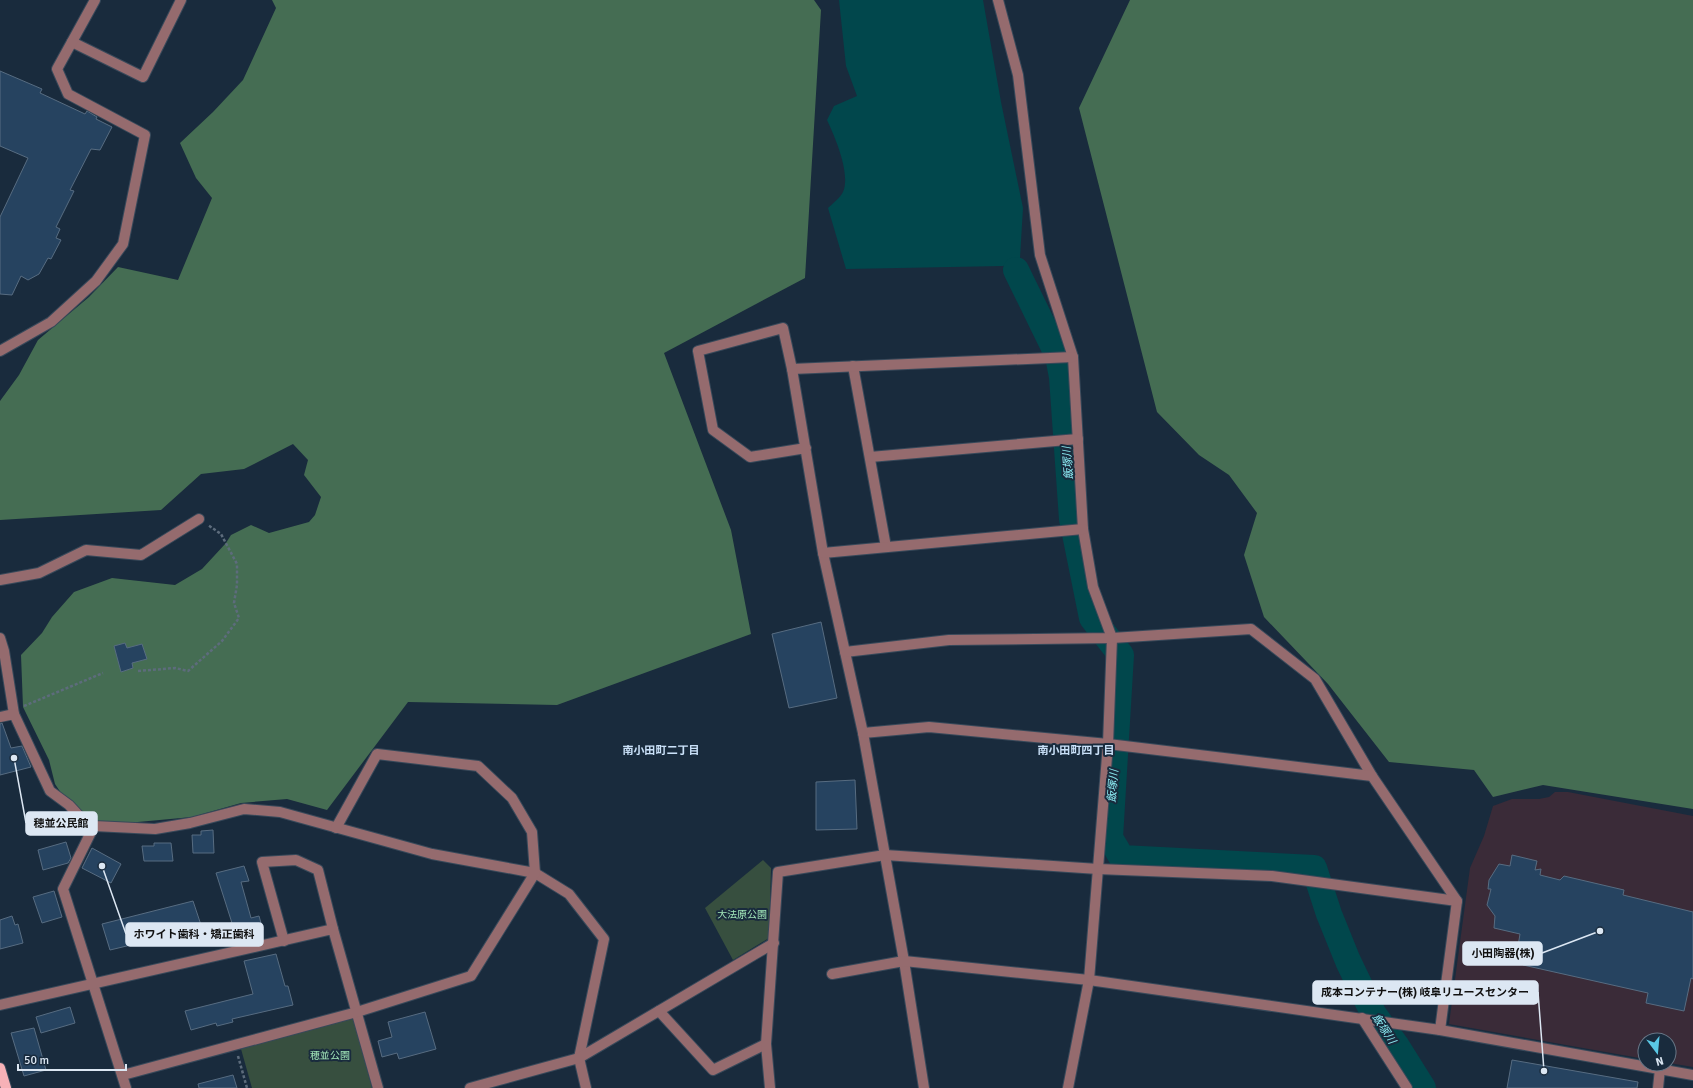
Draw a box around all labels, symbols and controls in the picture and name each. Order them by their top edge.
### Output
water label: 飯塚川 [1060,445,1076,480]
district label: 南小田町二丁目 [623,744,700,757]
district label: 南小田町四丁目 [1038,744,1115,757]
water label: 飯塚川 [1105,768,1121,803]
callout: 穂並公民館 [26,812,97,835]
text: 穂並公民館 [34,817,89,830]
park label: 大法原公園 [717,909,767,921]
callout: ホワイト歯科・矯正歯科 [126,923,263,946]
text: ホワイト歯科・矯正歯科 [134,928,255,941]
callout: 小田陶器(株) [1463,942,1542,965]
text: 小田陶器(株) [1471,947,1535,960]
callout: 成本コンテナー(株) 岐阜リユースセンター [1313,981,1538,1004]
text: 成本コンテナー(株) 岐阜リユースセンター [1321,986,1529,999]
water label: 飯塚川 [1370,1012,1399,1047]
north arrow [1637,1032,1677,1072]
scale bar [18,1046,126,1072]
park label: 穂並公園 [310,1050,350,1062]
text: 50 m [24,1053,49,1068]
text: N [1654,1054,1665,1068]

